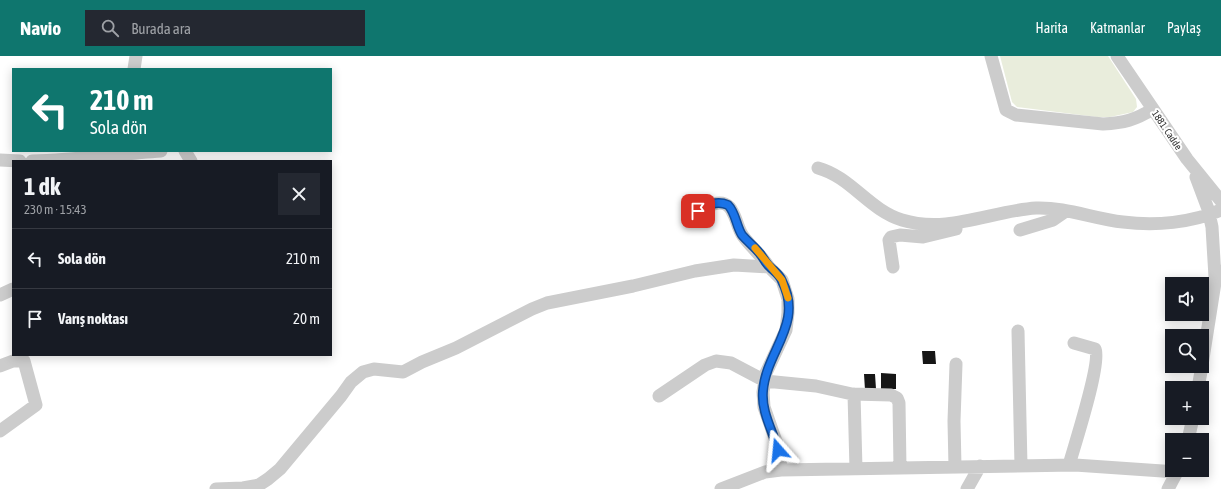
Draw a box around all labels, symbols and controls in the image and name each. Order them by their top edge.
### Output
search box [85,10,365,46]
text: Navio [20,17,61,39]
icon: search [99,17,121,39]
text: Burada ara [131,20,191,37]
text: Harita [1036,20,1068,36]
text: Katmanlar [1090,20,1145,36]
text: Paylaş [1167,20,1201,36]
icon: left [24,84,76,136]
text: 210 m [90,84,153,116]
street label: 1881. Cadde [1150,108,1184,152]
text: Sola dön [90,117,147,138]
text: 1 dk [24,173,61,200]
button: close [278,173,320,215]
pin [681,194,715,228]
icon: arrive [687,200,709,222]
text: 230 m · 15:43 [24,202,87,217]
icon: left [24,248,46,270]
text: Sola dön [58,250,106,267]
text: 210 m [286,250,320,267]
map controls [1165,277,1209,477]
button: sound [1165,277,1209,321]
icon: arrive [24,308,46,330]
text: Varış noktası [58,310,128,327]
text: 20 m [293,310,320,327]
button: search [1165,329,1209,373]
button: + [1165,381,1209,425]
position arrow [757,429,799,471]
button: − [1165,433,1209,477]

